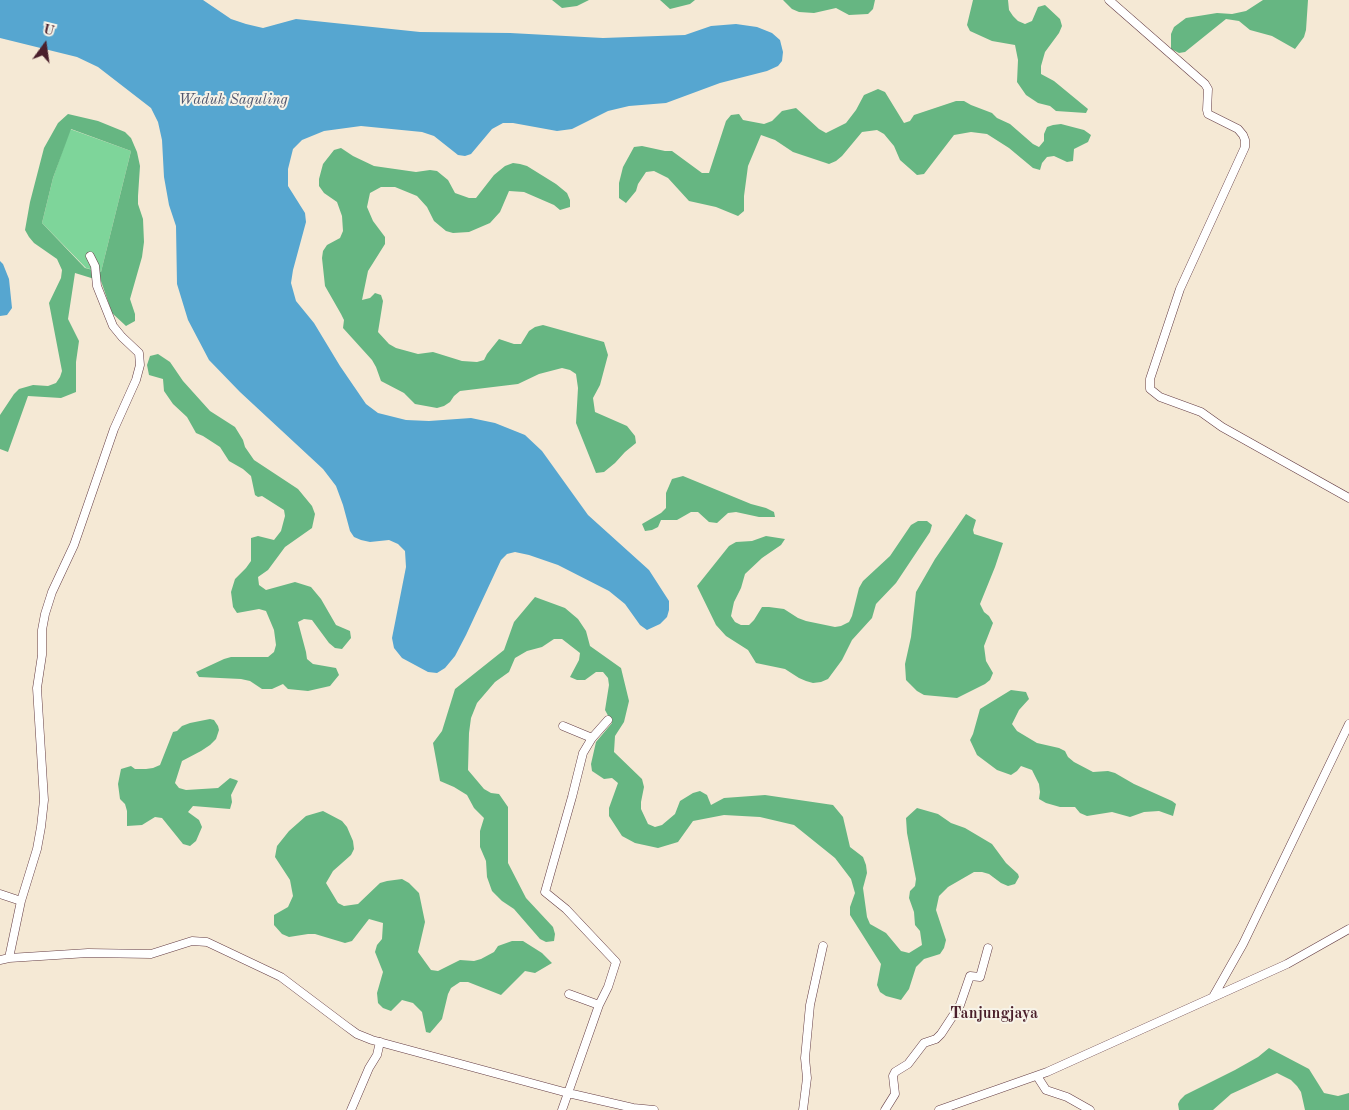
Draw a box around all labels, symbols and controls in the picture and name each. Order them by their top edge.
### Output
north arrow [20,20,70,70]
text: U [42,22,56,39]
water label: Waduk Saguling [178,91,288,109]
district label: Tanjungjaya [950,1004,1038,1024]

